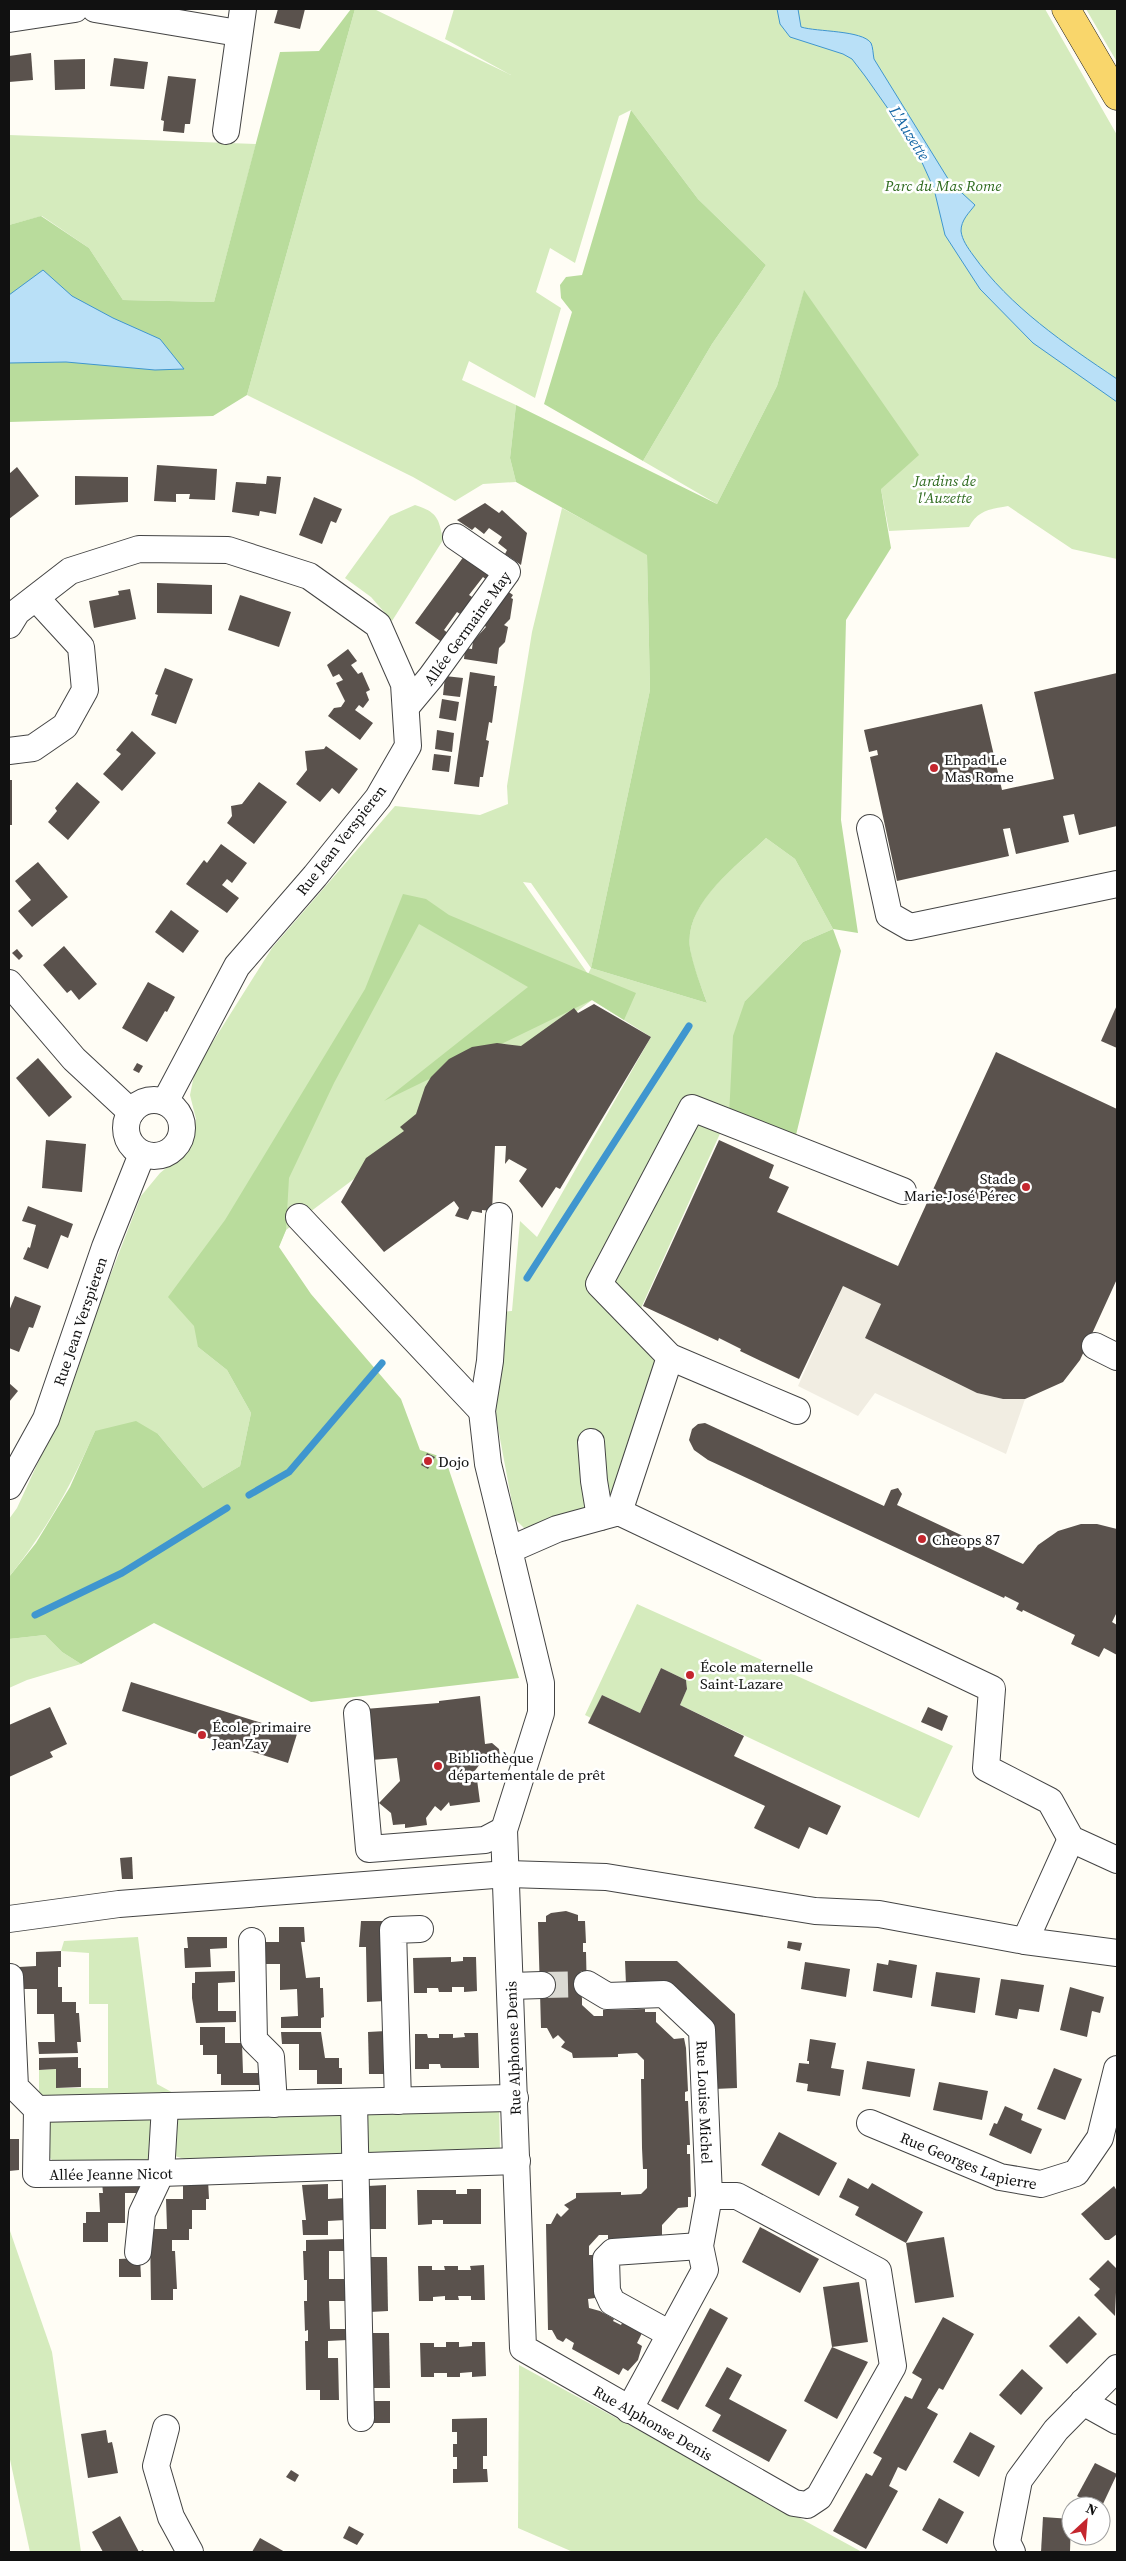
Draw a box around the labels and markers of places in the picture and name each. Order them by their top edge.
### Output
place label: Ehpad Le Mas Rome [944,749,1014,787]
marker: Ehpad Le Mas Rome [928,762,940,774]
place label: Stade Marie-José Pérec [904,1168,1016,1206]
marker: Stade Marie-José Pérec [1020,1181,1032,1193]
place label: Dojo [438,1451,469,1472]
marker: Dojo [422,1455,434,1467]
place label: Cheops 87 [932,1529,1000,1550]
marker: Cheops 87 [916,1533,928,1545]
place label: École maternelle Saint-Lazare [700,1656,814,1694]
marker: École maternelle Saint-Lazare [684,1669,696,1681]
place label: École primaire Jean Zay [211,1716,311,1754]
marker: École primaire Jean Zay [196,1729,208,1741]
place label: Bibliothèque départementale de prêt [448,1747,605,1785]
marker: Bibliothèque départementale de prêt [432,1760,444,1772]

